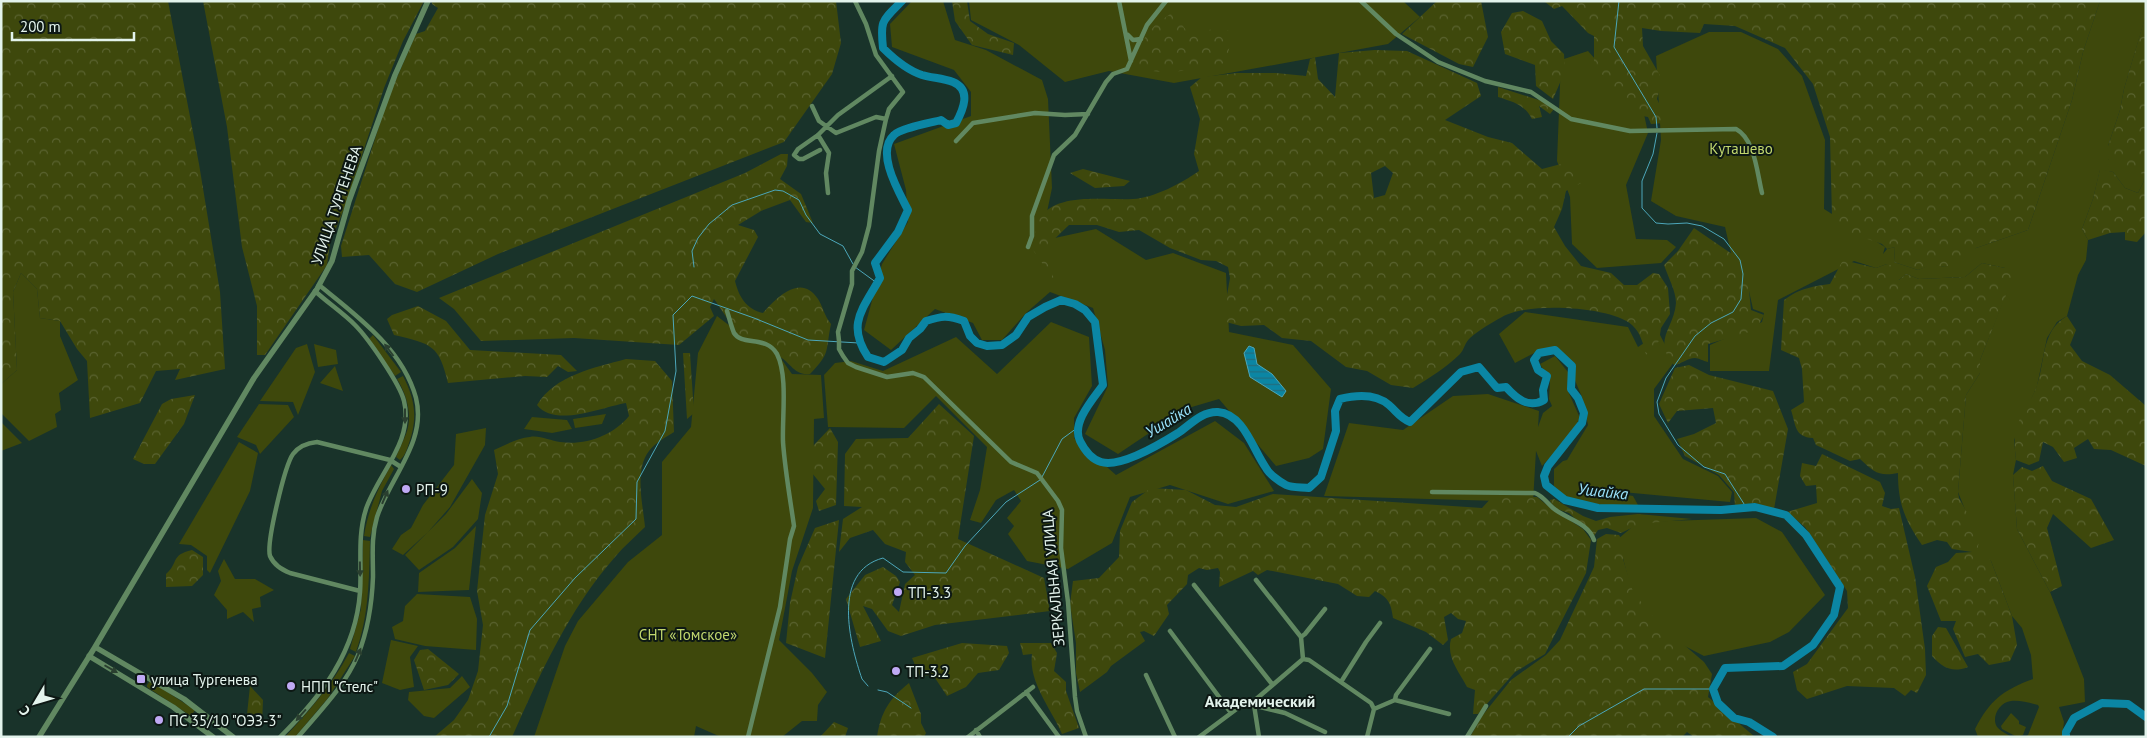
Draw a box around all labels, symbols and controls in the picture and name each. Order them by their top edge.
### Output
scale bar [12,10,135,42]
text: 200 m [20,17,61,36]
park label: Куташево [1709,139,1773,158]
street label: УЛИЦА ТУРГЕНЕВА [307,143,365,267]
one-way arrow [383,344,394,357]
water label: Ушайка [1141,398,1195,442]
one-way arrow [401,409,409,425]
water label: Ушайка [1577,478,1629,504]
place label: РП-9 [416,480,448,499]
marker: РП-9 [400,483,412,495]
one-way arrow [381,490,389,504]
street label: ЗЕРКАЛЬНАЯ УЛИЦА [1038,508,1068,647]
one-way arrow [356,561,364,577]
place label: ТП-3.3 [908,583,951,602]
marker: ТП-3.3 [892,586,904,598]
park label: СНТ «Томское» [639,625,737,644]
one-way arrow [354,648,362,662]
place label: ТП-3.2 [906,662,949,681]
one-way arrow [104,665,117,674]
marker: ТП-3.2 [890,665,902,677]
place label: улица Тургенева [151,670,258,689]
marker: улица Тургенева [135,673,147,685]
place label: НПП "Стелс" [301,677,378,696]
north arrow [10,678,60,728]
marker: НПП "Стелс" [285,680,297,692]
district label: Академический [1205,691,1315,711]
text: С [15,702,34,720]
one-way arrow [295,708,307,720]
place label: ПС 35/10 "ОЭЗ-3" [169,711,282,730]
marker: ПС 35/10 "ОЭЗ-3" [153,714,165,726]

